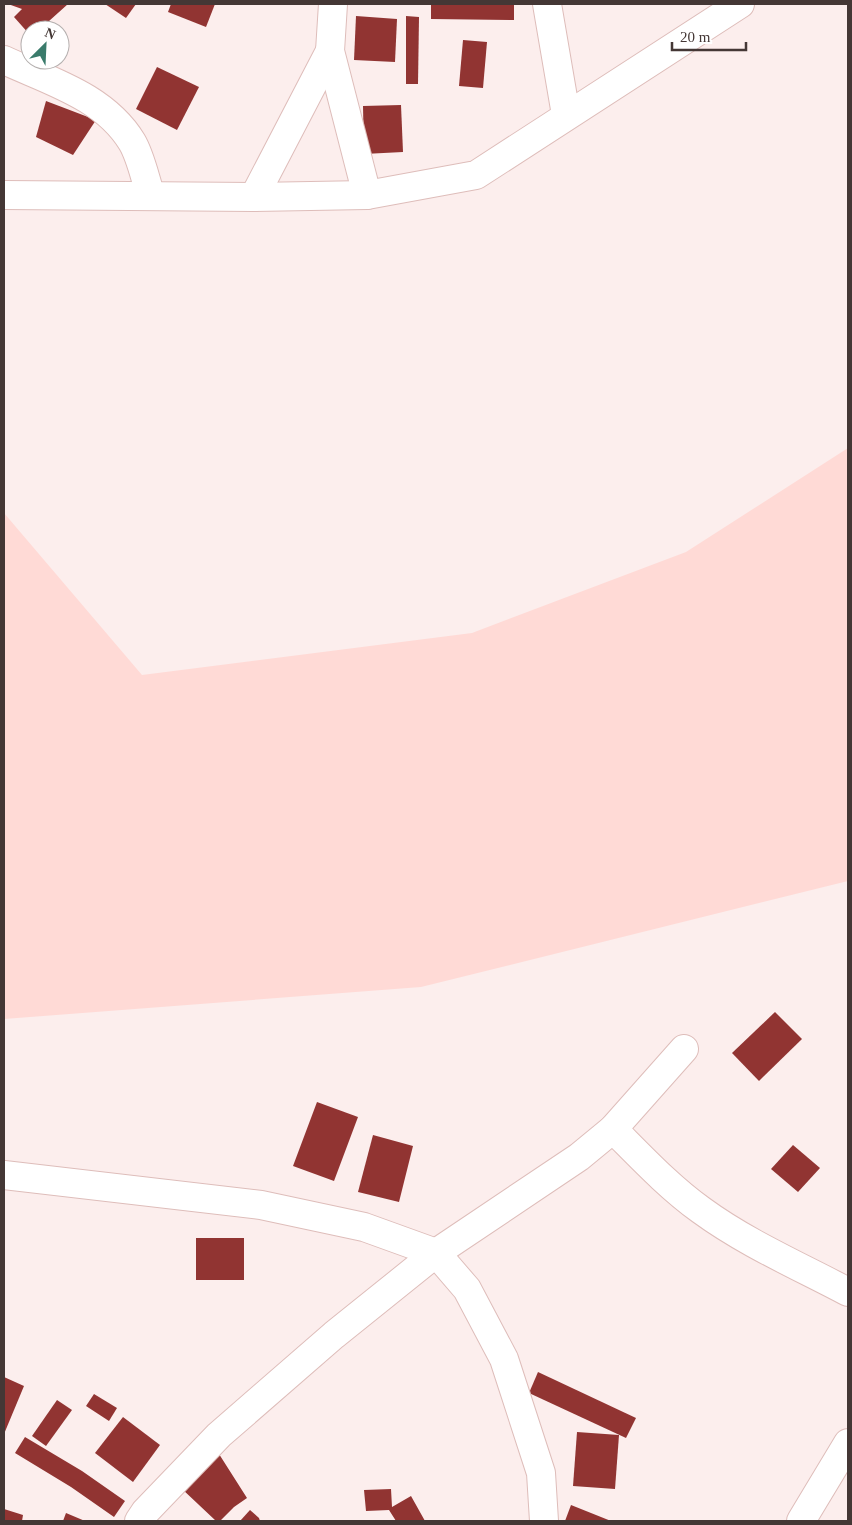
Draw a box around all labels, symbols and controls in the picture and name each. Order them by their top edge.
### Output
north arrow [20,20,70,70]
scale bar [672,20,746,52]
text: N [42,25,58,42]
text: 20 m [680,29,711,45]

